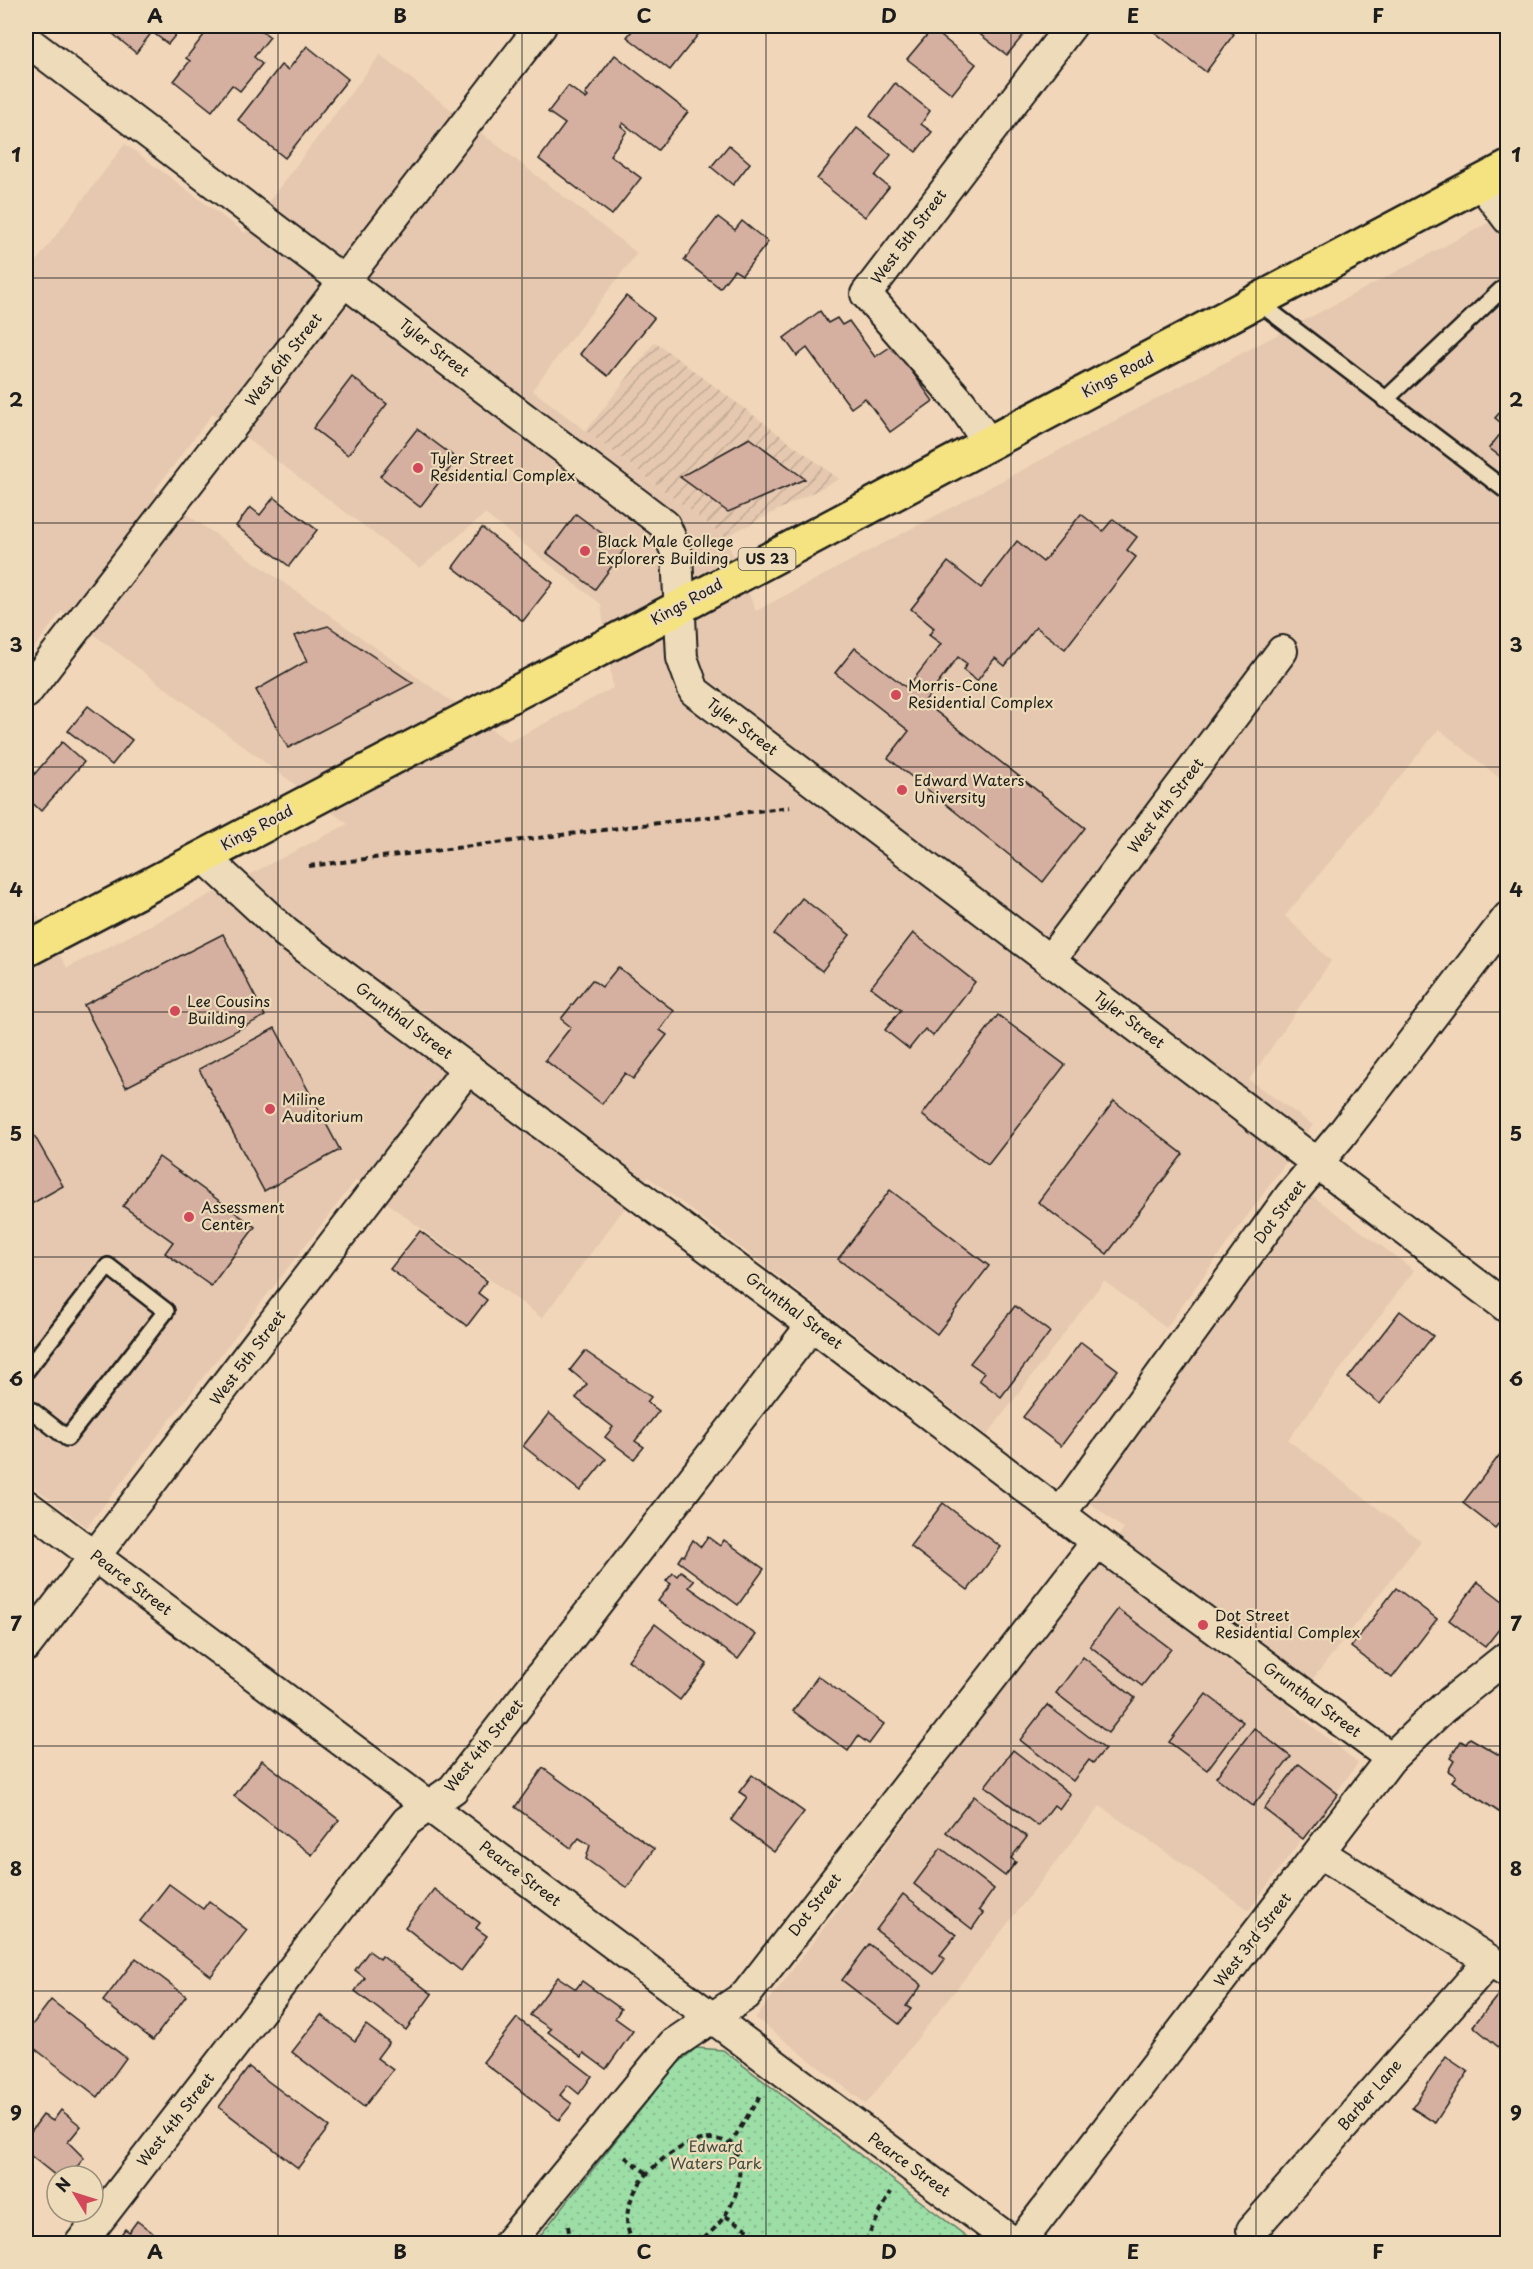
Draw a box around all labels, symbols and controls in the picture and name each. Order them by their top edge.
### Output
text: A [147,0,163,30]
text: B [393,0,407,30]
text: C [636,0,652,30]
text: D [881,0,897,30]
text: E [1127,0,1139,30]
text: F [1372,0,1384,30]
text: 1 [11,139,21,169]
text: 1 [1511,139,1521,169]
street label: West 5th Street [864,184,951,288]
street label: West 6th Street [239,307,327,411]
street label: Tyler Street [395,312,475,382]
street label: Kings Road [1077,345,1158,402]
text: 2 [9,384,23,414]
text: 2 [1509,384,1523,414]
place label: Tyler Street Residential Complex [430,446,575,486]
marker: Tyler Street Residential Complex [411,461,425,475]
place label: Black Male College Explorers Building [597,529,734,569]
marker: Black Male College Explorers Building [578,544,592,558]
road number: US 23 [738,548,795,570]
street label: Kings Road [646,571,726,630]
text: 3 [9,629,23,659]
text: 3 [1509,629,1523,659]
place label: Morris-Cone Residential Complex [908,673,1053,713]
marker: Morris-Cone Residential Complex [889,688,903,702]
street label: Tyler Street [703,691,783,760]
street label: West 4th Street [1121,753,1208,858]
place label: Edward Waters University [914,768,1025,808]
marker: Edward Waters University [895,783,909,797]
street label: Kings Road [216,798,297,855]
text: 4 [9,874,23,904]
text: 4 [1509,874,1523,904]
street label: Grunthal Street [352,976,458,1064]
street label: Tyler Street [1090,984,1170,1053]
place label: Lee Cousins Building [187,989,270,1029]
marker: Lee Cousins Building [168,1004,182,1018]
place label: Miline Auditorium [282,1087,363,1127]
marker: Miline Auditorium [263,1102,277,1116]
text: 5 [10,1118,22,1148]
text: 5 [1510,1118,1522,1148]
street label: Dot Street [1247,1174,1311,1248]
place label: Assessment Center [201,1195,285,1235]
marker: Assessment Center [182,1210,196,1224]
street label: Grunthal Street [742,1266,848,1354]
street label: West 5th Street [203,1305,290,1409]
text: 6 [9,1363,23,1393]
text: 6 [1509,1363,1523,1393]
street label: Pearce Street [86,1543,177,1620]
place label: Dot Street Residential Complex [1215,1603,1360,1643]
text: 7 [10,1608,22,1638]
text: 7 [1510,1608,1522,1638]
marker: Dot Street Residential Complex [1196,1618,1210,1632]
street label: Grunthal Street [1259,1655,1367,1742]
street label: West 4th Street [438,1693,528,1797]
street label: Pearce Street [475,1834,566,1911]
text: 8 [10,1853,22,1883]
text: 8 [1510,1853,1522,1883]
street label: Dot Street [782,1867,846,1940]
street label: West 3rd Street [1208,1887,1296,1991]
street label: Barber Lane [1331,2053,1406,2135]
street label: West 4th Street [131,2067,219,2171]
text: 9 [10,2097,22,2127]
text: 9 [1510,2097,1522,2127]
street label: Pearce Street [864,2126,956,2202]
park label: Edward Waters Park [670,2134,762,2174]
north arrow [45,2164,105,2224]
text: N [49,2172,76,2197]
text: A [147,2236,163,2266]
text: B [393,2236,407,2266]
text: C [636,2236,652,2266]
text: D [881,2236,897,2266]
text: E [1127,2236,1139,2266]
text: F [1372,2236,1384,2266]

